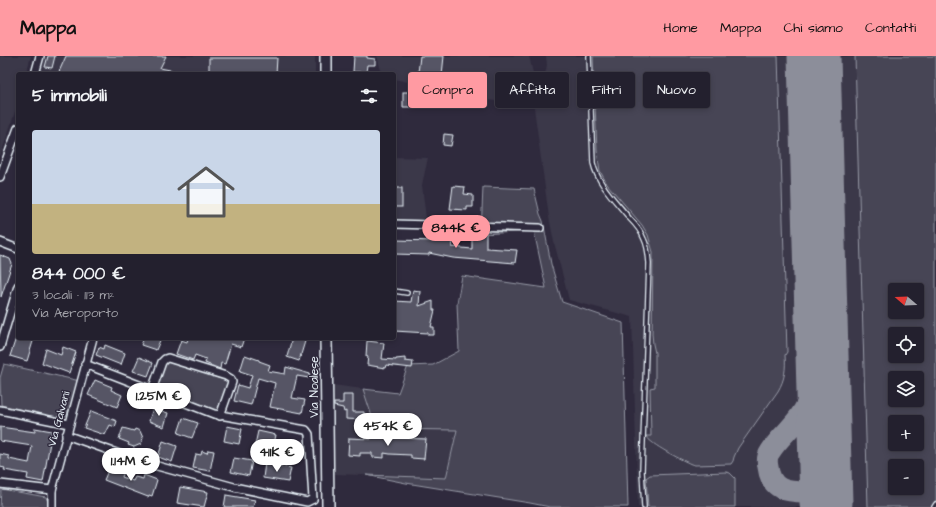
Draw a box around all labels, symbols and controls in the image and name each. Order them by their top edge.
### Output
text: Mappa [20,15,76,42]
text: Home [663,18,698,38]
text: Mappa [720,18,761,38]
text: Chi siamo [783,18,843,38]
text: Contatti [865,18,916,38]
chip: Compra [408,72,487,108]
chip: Affitta [495,72,569,108]
chip: Filtri [577,72,635,108]
chip: Nuovo [643,72,710,108]
text: 5 immobili [32,84,107,108]
icon: filters [358,85,380,107]
icon: home [170,156,242,228]
pin: 844K € [423,215,489,249]
text: 844K € [431,219,481,237]
text: 844 000 € [32,262,125,286]
north arrow [888,283,924,319]
map controls [888,283,924,495]
text: 3 locali · 113 m² [32,286,114,304]
text: Via Aeroporto [32,304,118,322]
button: locate [888,327,924,363]
street label: Via Noalese [306,356,323,418]
button: layers [888,371,924,407]
pin: 1.25M € [122,383,196,417]
text: 1.25M € [136,387,182,405]
street label: Via Galvani [43,389,75,449]
pin: 454K € [355,413,421,447]
button: + [888,415,924,451]
text: 454K € [363,417,413,435]
pin: 411K € [244,439,310,473]
text: 411K € [259,443,295,461]
pin: 1.14M € [94,448,168,482]
text: 1.14M € [111,452,151,470]
button: − [888,459,924,495]

